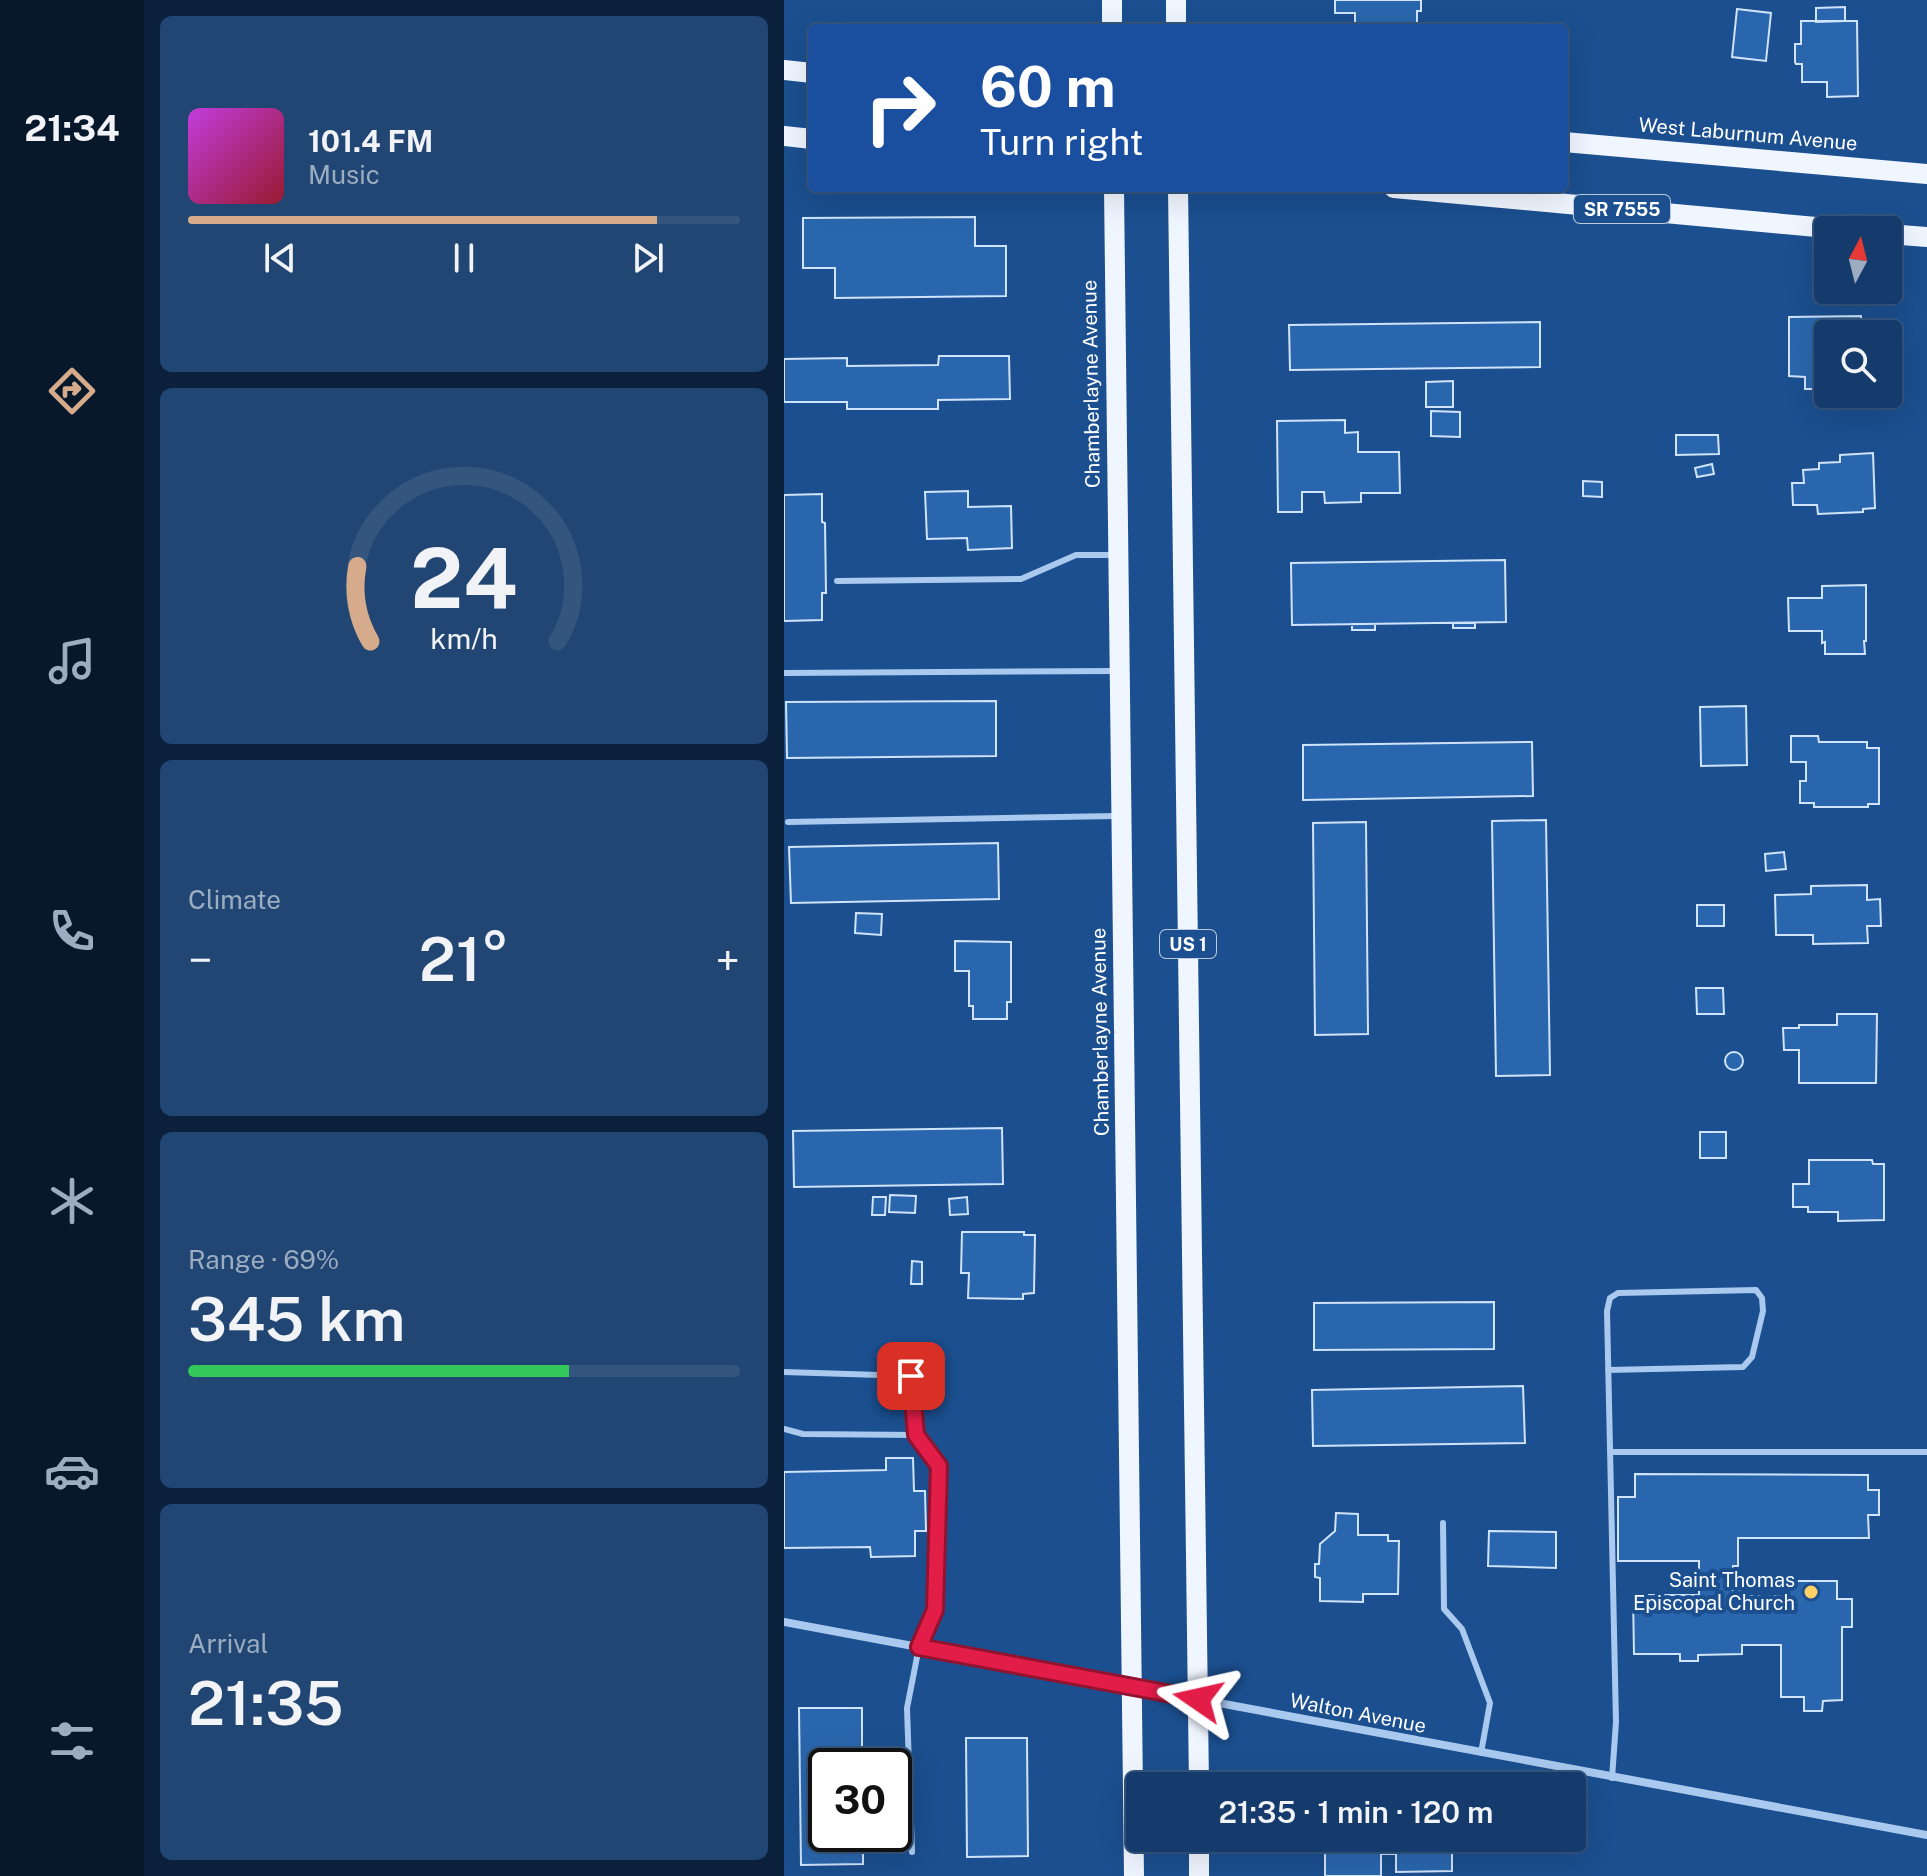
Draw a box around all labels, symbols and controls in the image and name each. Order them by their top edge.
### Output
text: 60 m [980,54,1116,120]
icon: right [848,56,952,160]
text: 21:34 [24,107,120,149]
street label: West Laburnum Avenue [1637,112,1859,156]
text: Turn right [980,121,1143,163]
text: 101.4 FM [308,123,433,159]
text: Music [308,159,380,190]
road number: SR 7555 [1574,195,1670,223]
north arrow [1814,216,1902,304]
map controls [1814,216,1902,408]
icon: previous [258,236,302,280]
icon: pause [442,236,486,280]
icon: next [626,236,670,280]
street label: Chamberlayne Avenue [1077,280,1105,488]
button: search [1814,320,1902,408]
icon: directions [44,363,100,419]
text: 24 [410,529,518,627]
text: km/h [430,622,498,655]
icon: music [44,633,100,689]
text: Climate [188,884,281,915]
icon: phone [44,903,100,959]
text: 21° [419,924,509,995]
street label: Chamberlayne Avenue [1086,928,1114,1136]
road number: US 1 [1160,930,1216,958]
text: − [188,934,212,986]
text: + [716,934,740,986]
icon: climate [44,1173,100,1229]
text: Range · 69% [188,1244,339,1275]
text: 345 km [188,1284,406,1355]
pin [877,1342,945,1410]
icon: arrive [889,1354,933,1398]
icon: car [44,1443,100,1499]
place label: Saint Thomas Episcopal Church [1633,1568,1795,1615]
marker: Saint Thomas Episcopal Church [1802,1583,1820,1601]
text: Arrival [188,1628,268,1659]
position arrow [1156,1657,1240,1741]
text: 21:35 [188,1668,344,1739]
street label: Walton Avenue [1288,1688,1428,1738]
icon: filters [44,1713,100,1769]
speed limit sign: 30 [808,1748,912,1852]
text: 21:35 · 1 min · 120 m [1218,1794,1494,1830]

